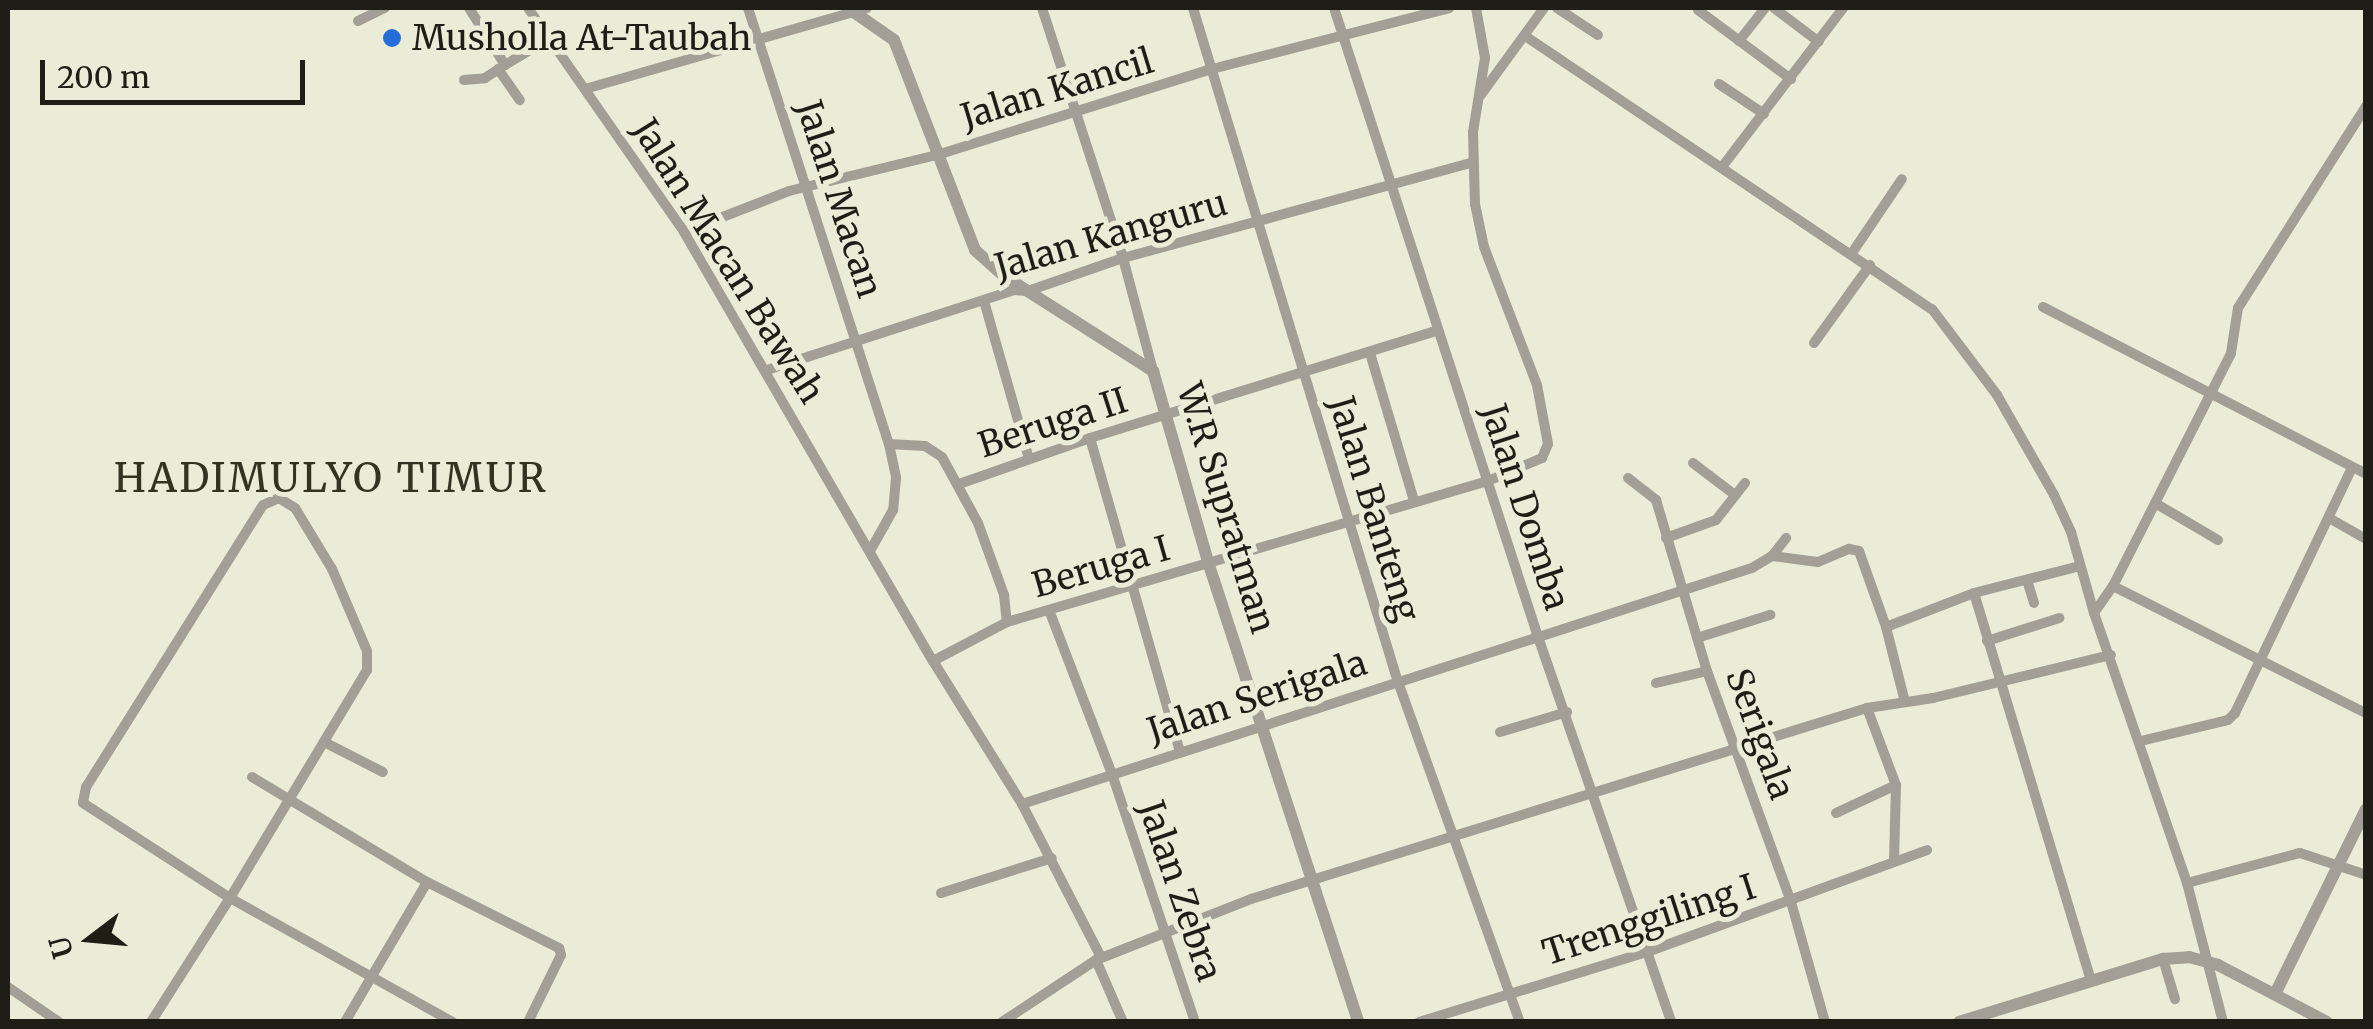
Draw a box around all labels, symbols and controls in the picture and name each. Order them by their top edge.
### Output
place label: Musholla At-Taubah [412,17,752,59]
marker: Musholla At-Taubah [381,27,403,49]
scale bar [45,40,310,102]
street label: Jalan Kancil [956,40,1158,138]
text: 200 m [57,58,150,96]
street label: Jalan Macan [787,95,891,303]
street label: Jalan Macan Bawah [623,111,833,411]
street label: Jalan Kanguru [990,182,1232,288]
street label: W.R Supratman [1168,378,1284,638]
street label: Beruga II [973,379,1133,467]
street label: Jalan Banteng [1320,391,1428,627]
street label: Jalan Domba [1472,399,1578,615]
district label: HADIMULYO TIMUR [114,454,548,502]
street label: Beruga I [1027,527,1175,607]
street label: Jalan Serigala [1142,642,1372,752]
street label: Serigala [1717,663,1803,805]
street label: Jalan Zebra [1130,795,1230,987]
street label: Trenggiling I [1537,866,1761,974]
north arrow [40,889,140,989]
text: U [41,932,81,962]

